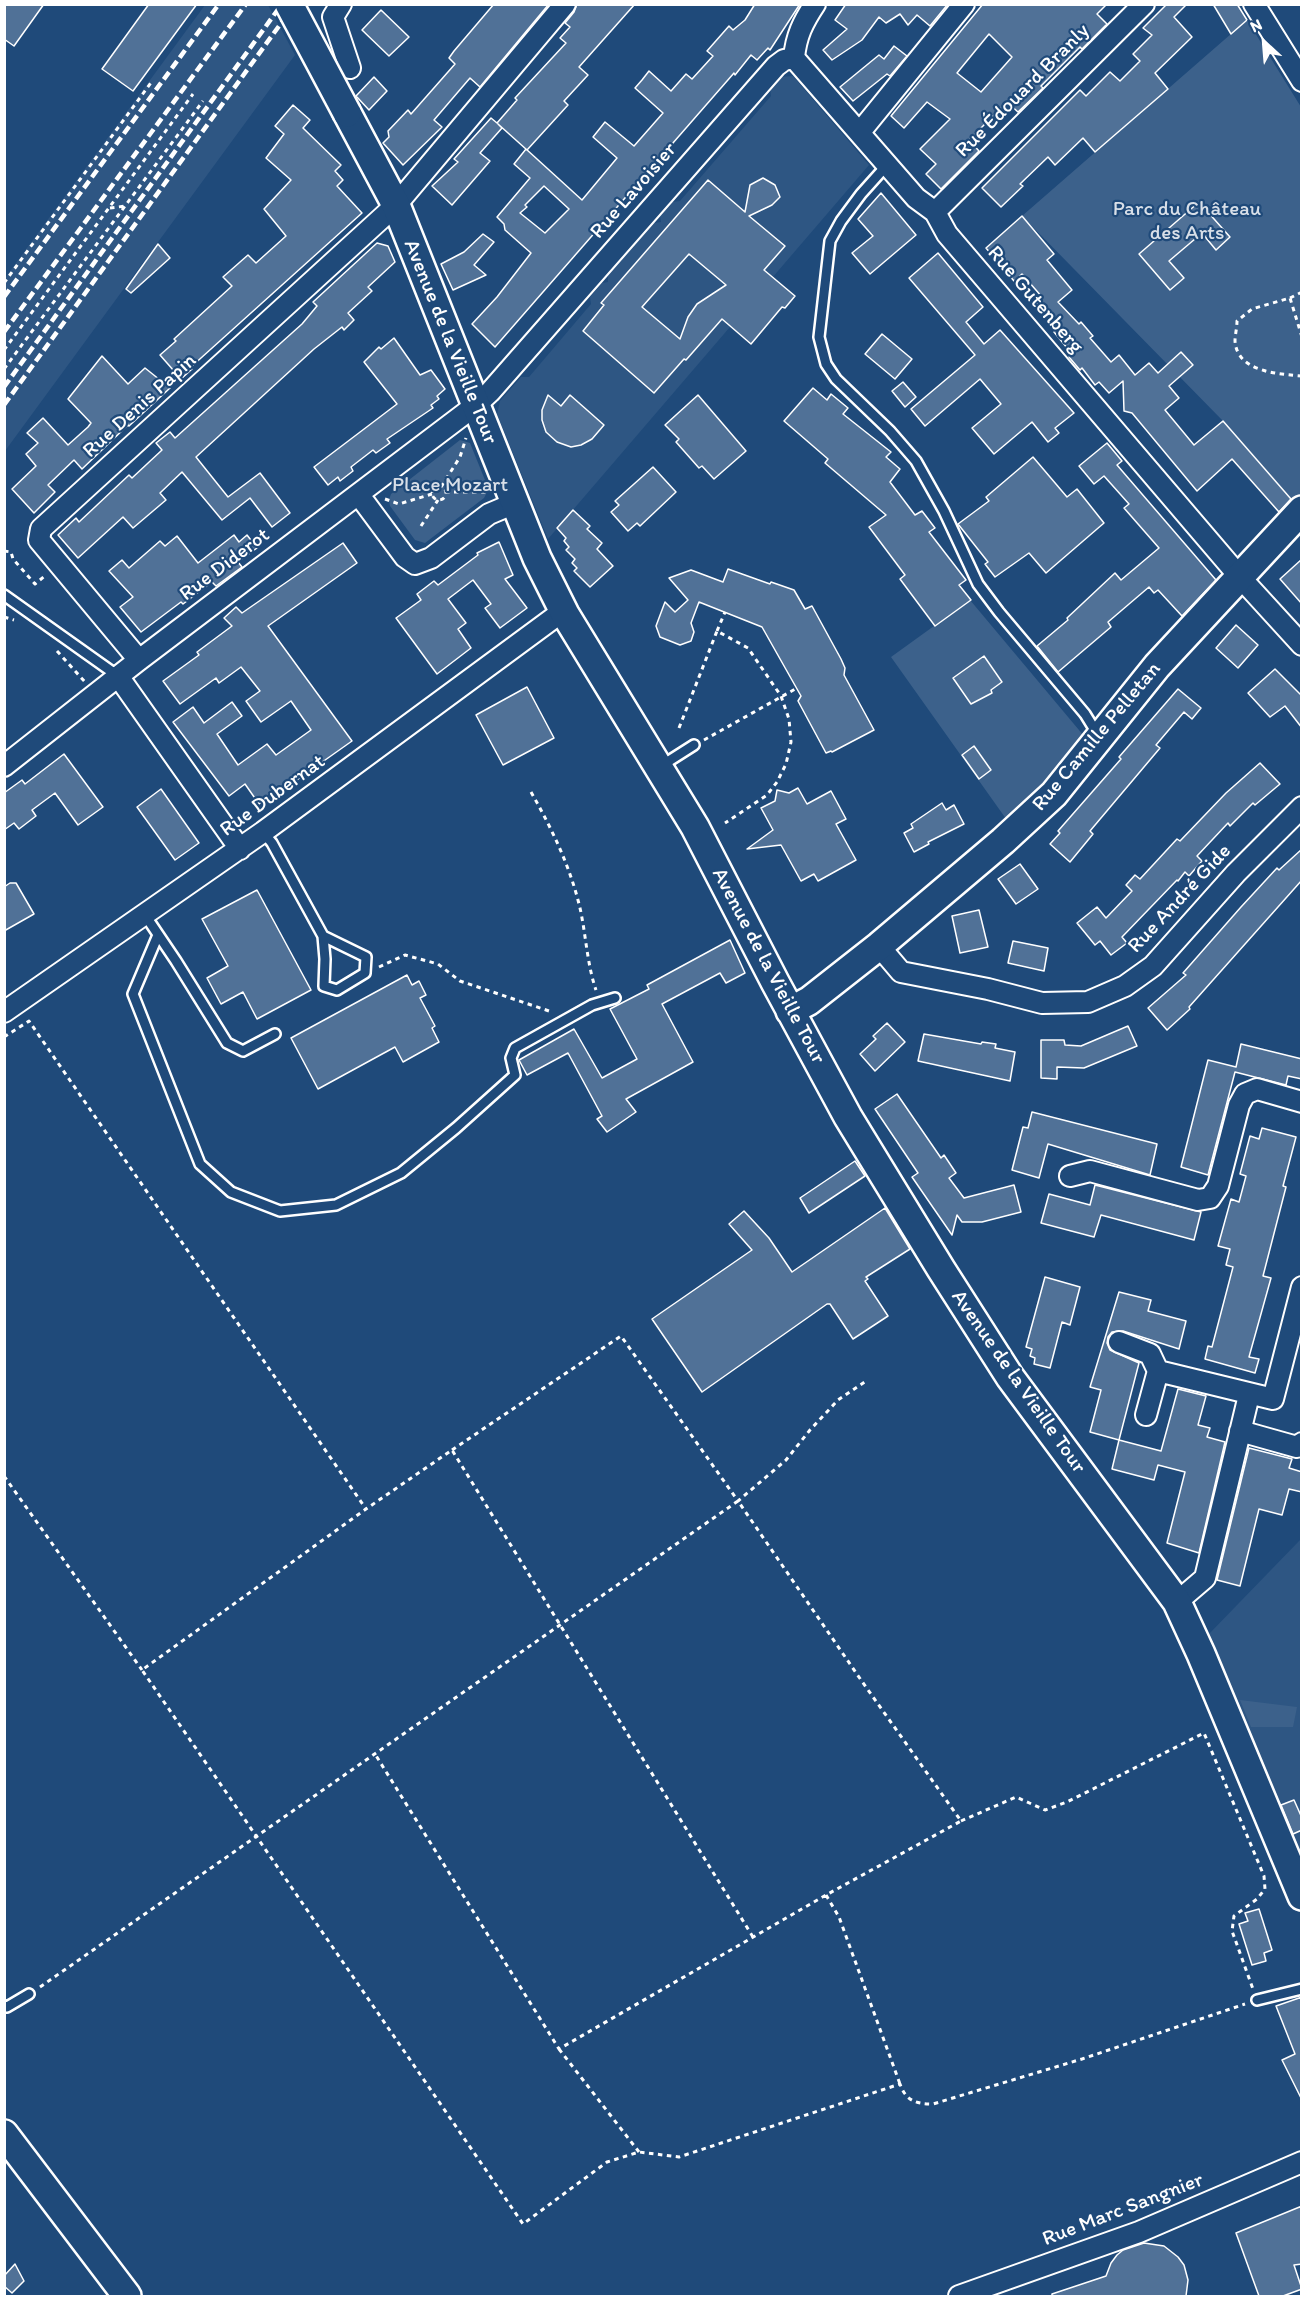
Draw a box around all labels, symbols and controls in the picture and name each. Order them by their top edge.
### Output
north arrow [1234,12,1294,72]
text: N [1247,14,1265,36]
street label: Rue Édouard Branly [951,19,1095,163]
street label: Rue Lavoisier [585,138,683,244]
park label: Parc du Château des Arts [1113,197,1261,247]
street label: Avenue de la Vieille Tour [397,236,503,448]
street label: Rue Gutenberg [981,241,1089,359]
street label: Rue Denis Papin [78,348,202,464]
park label: Place Mozart [392,473,508,499]
street label: Rue Diderot [175,523,275,607]
street label: Rue Camille Pelletan [1027,657,1167,817]
street label: Rue Dubernat [215,749,331,843]
street label: Rue André Gide [1123,839,1237,959]
street label: Avenue de la Vieille Tour [706,864,830,1068]
street label: Avenue de la Vieille Tour [945,1285,1091,1479]
street label: Rue Marc Sangnier [1039,2168,1207,2252]

